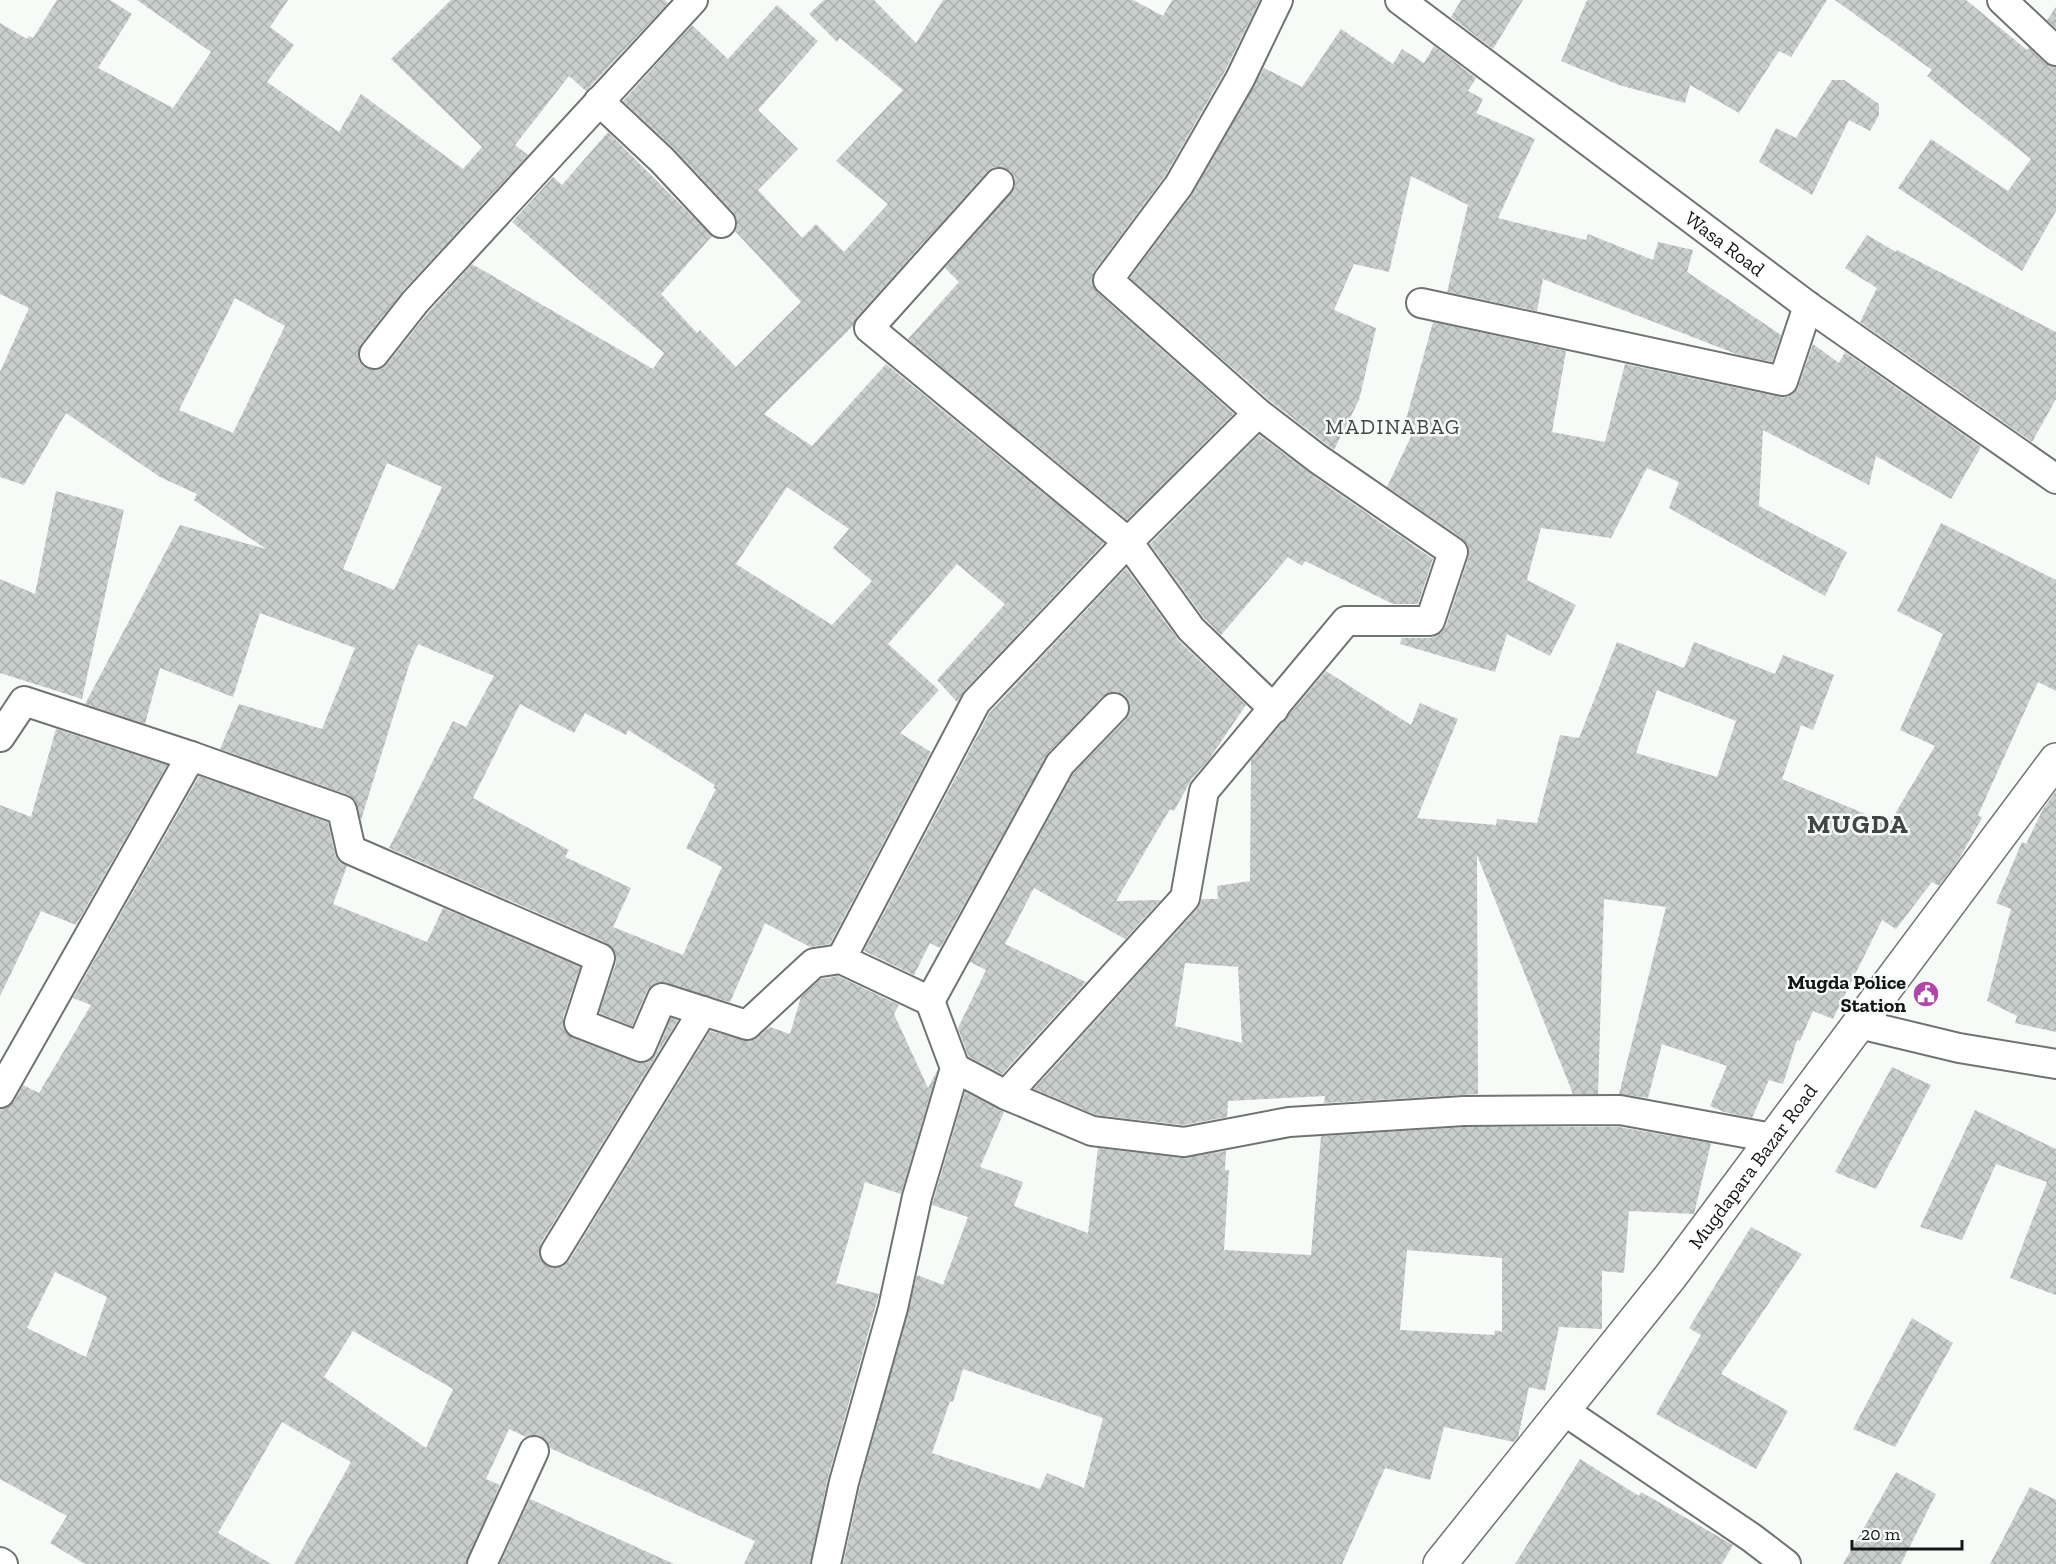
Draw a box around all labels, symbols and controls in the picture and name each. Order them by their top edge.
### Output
street label: Wasa Road [1680,206,1769,281]
district label: MADINABAG [1325,414,1461,439]
district label: MUGDA [1807,808,1909,840]
place label: Mugda Police Station [1787,970,1906,1017]
public building icon: Mugda Police Station [1911,979,1941,1009]
street label: Mugdapara Bazar Road [1683,1079,1822,1253]
scale bar [1852,1513,1962,1551]
text: 20 m [1861,1523,1901,1545]

